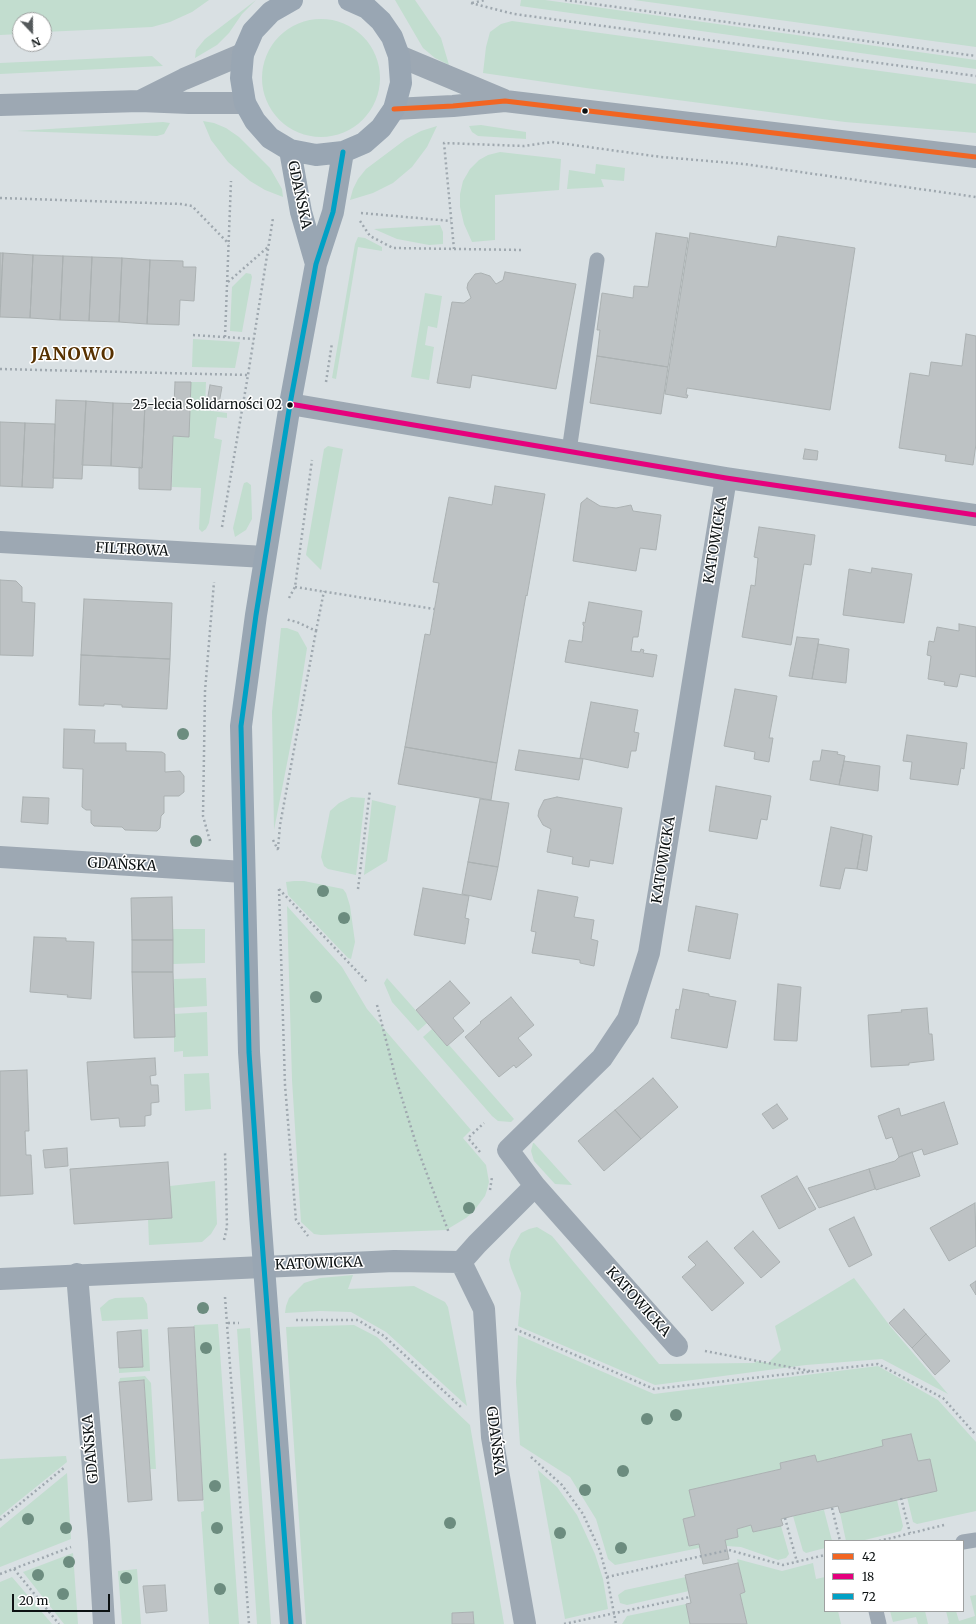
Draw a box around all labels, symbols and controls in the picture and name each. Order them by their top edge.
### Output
north arrow [12,12,52,52]
text: N [29,34,43,50]
unlabelled marker [580,106,590,116]
street label: GDAŃSKA [284,159,314,231]
district label: JANOWO [31,344,115,366]
place label: 25-lecia Solidarności 02 [133,397,282,413]
marker: 25-lecia Solidarności 02 [285,400,295,410]
street label: KATOWICKA [701,495,731,585]
street label: FILTROWA [95,540,169,560]
street label: KATOWICKA [649,815,679,905]
street label: GDAŃSKA [87,855,157,875]
street label: KATOWICKA [275,1254,363,1274]
street label: KATOWICKA [602,1264,674,1340]
street label: GDAŃSKA [482,1406,508,1476]
street label: GDAŃSKA [80,1414,102,1484]
legend [824,1540,964,1612]
text: 42 [862,1549,876,1564]
text: 18 [862,1569,874,1584]
scale bar [14,1586,112,1612]
text: 72 [862,1589,876,1604]
text: 20 m [19,1593,48,1608]

